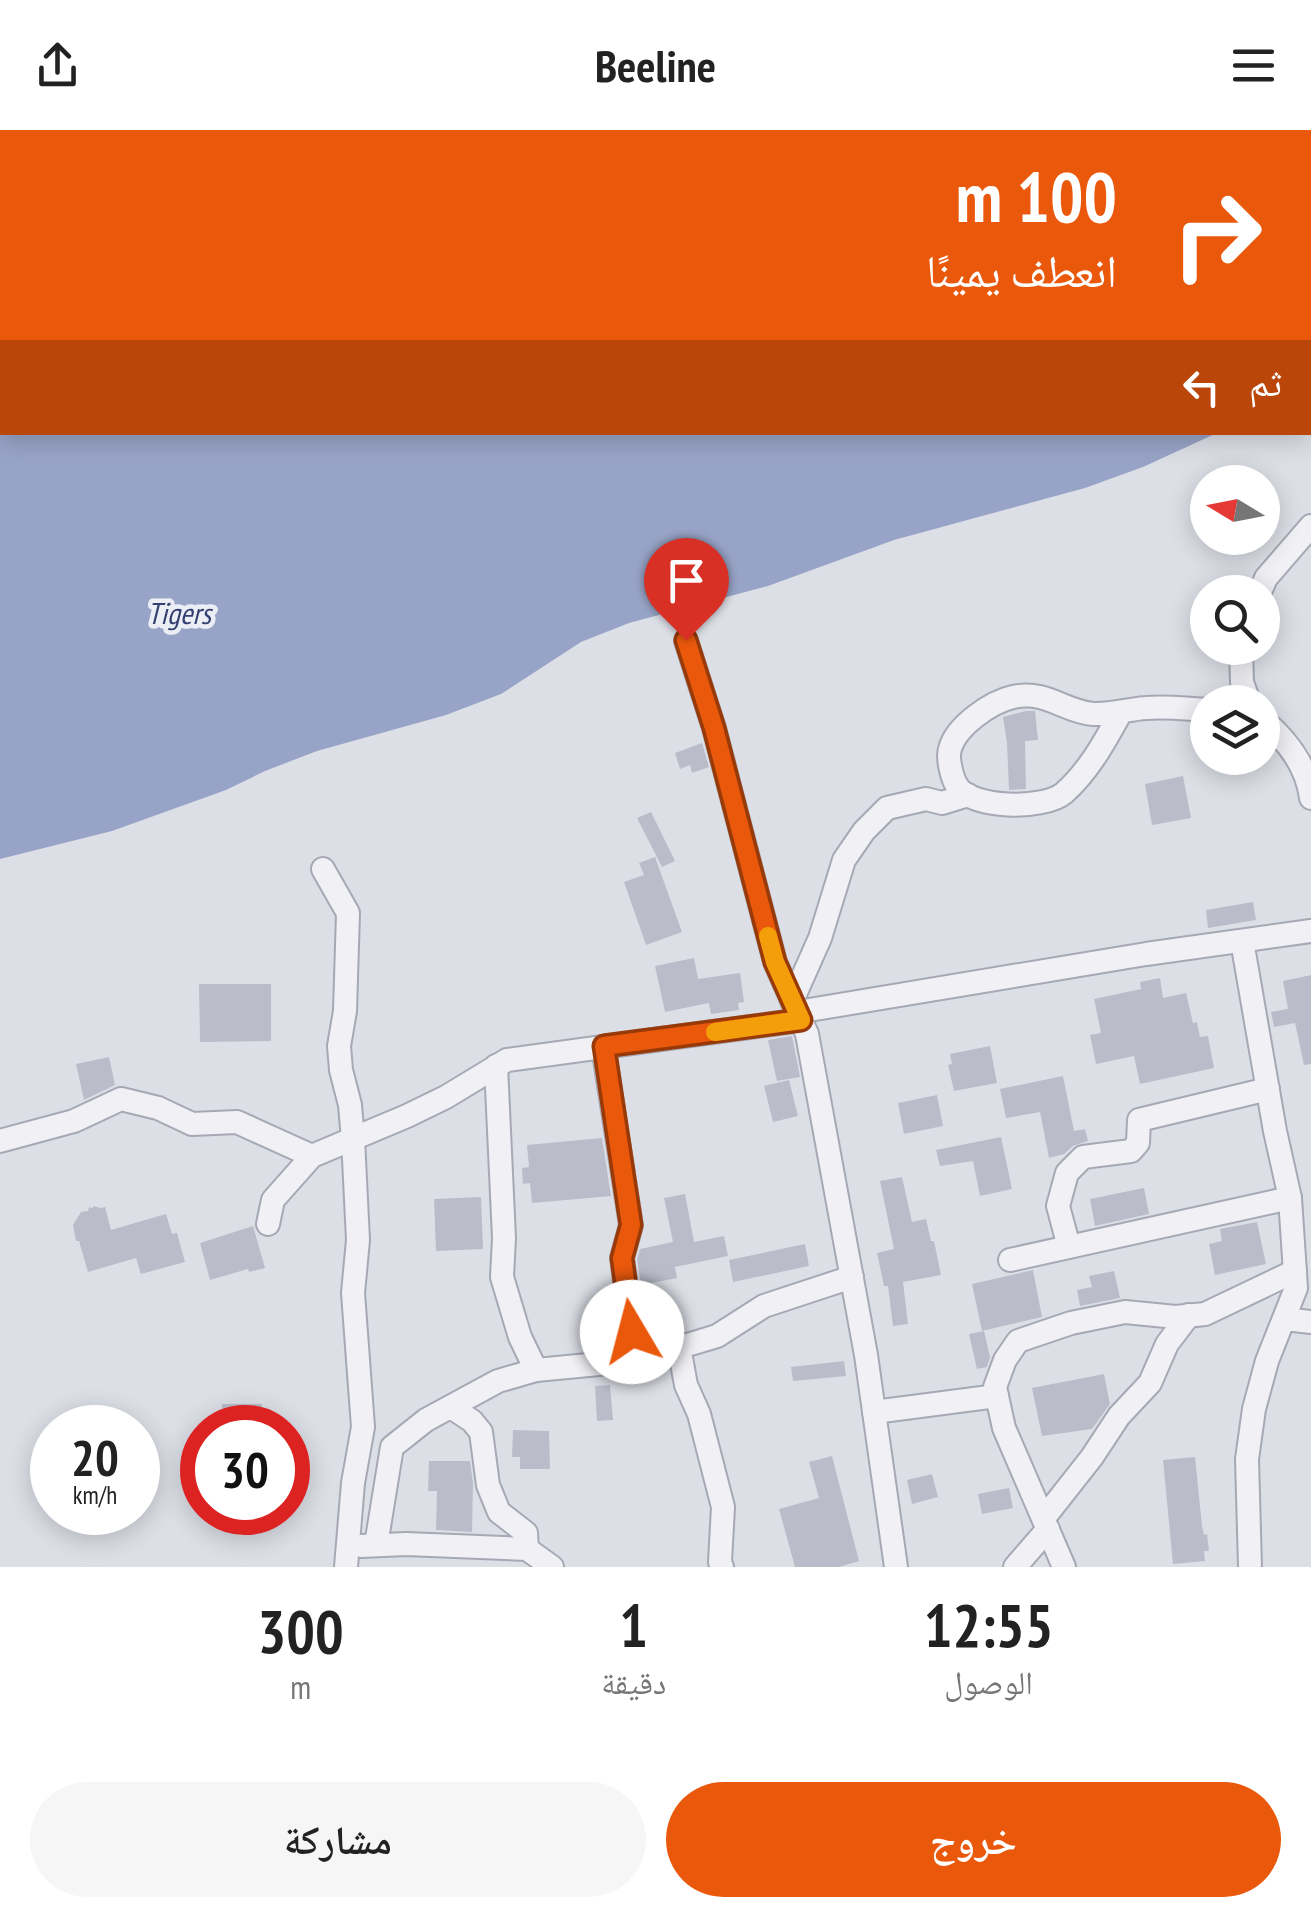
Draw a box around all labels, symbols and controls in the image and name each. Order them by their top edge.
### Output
text: Beeline [595,36,716,94]
icon: share [30,38,85,93]
icon: menu [1226,38,1281,93]
text: 100 m [956,151,1117,241]
icon: right [1152,170,1282,300]
text: انعطف يمينًا [926,241,1117,299]
text: ثم [1249,357,1282,406]
icon: left [1174,360,1229,415]
north arrow [1190,465,1280,555]
map controls [1190,465,1280,775]
pin [644,538,729,641]
icon: arrive [659,553,714,608]
button: search [1190,575,1280,665]
water label: Tigers [147,593,214,632]
button: layers [1190,685,1280,775]
position arrow [580,1280,684,1384]
speed limit sign: 30 [180,1405,310,1535]
text: 20 [71,1425,119,1490]
text: km/h [73,1479,117,1511]
text: 1 [619,1586,648,1664]
text: 12:55 [924,1586,1053,1664]
text: 300 [258,1592,344,1670]
text: دقيقة [601,1661,666,1703]
text: الوصول [944,1661,1033,1703]
text: m [290,1666,311,1708]
button: مشاركة [30,1782,646,1897]
button: خروج [666,1782,1281,1897]

